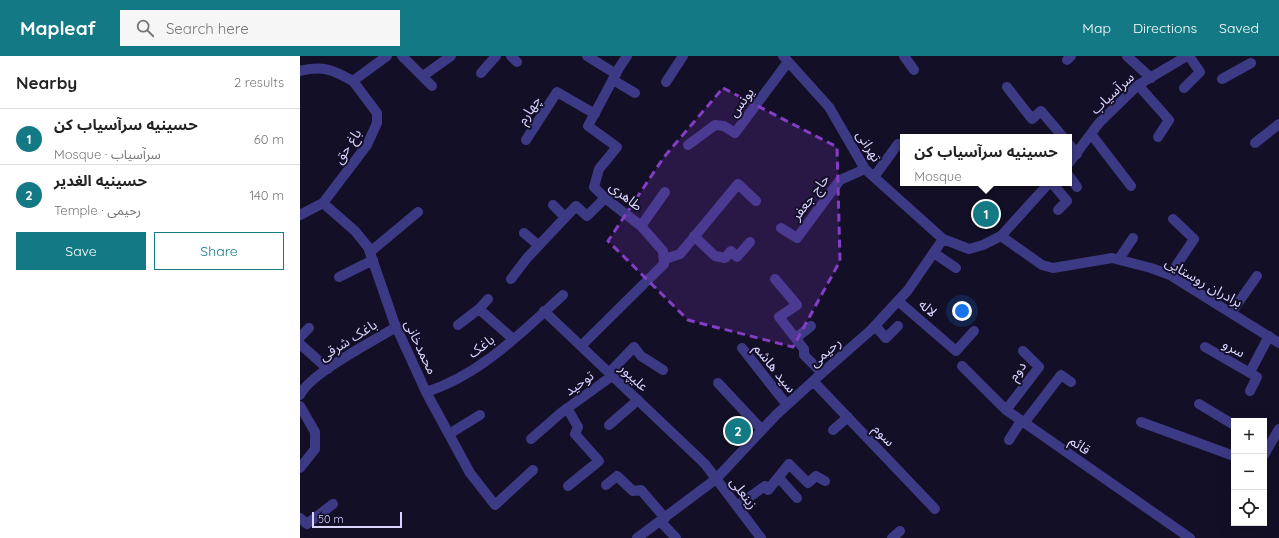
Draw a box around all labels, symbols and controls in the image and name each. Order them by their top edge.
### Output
search box [120,10,400,46]
text: Mapleaf [20,16,96,40]
icon: search [134,17,156,39]
text: Search here [166,19,249,38]
text: Map [1082,19,1111,37]
text: Directions [1133,19,1197,37]
text: Saved [1219,19,1259,37]
street label: سرآسیاب [1086,68,1138,118]
text: Nearby [16,72,77,93]
text: 2 results [234,74,284,90]
street label: یونس [724,84,758,120]
street label: چهارم [513,92,547,129]
text: حسینیه سرآسیاب کن [54,115,198,134]
street label: باغ حق [329,125,367,168]
street label: تهرانی [852,127,886,165]
text: 1 [26,131,32,147]
text: 60 m [254,131,284,147]
popup [900,134,1072,186]
text: حسینیه سرآسیاب کن [914,142,1058,161]
text: Mosque · سرآسیاب [54,146,161,162]
text: Mosque [914,168,962,184]
street label: حاج جعفر [786,170,835,226]
text: حسینیه الغدیر [54,171,147,190]
street label: طاهری [606,177,646,215]
text: 2 [25,187,33,203]
text: 140 m [249,187,284,203]
pin: 1 [973,199,999,229]
text: Temple · رحیمی [54,202,141,218]
button: Save [16,232,146,270]
button: Share [154,232,284,270]
street label: برادران روستایی [1162,253,1246,312]
street label: لاله [915,295,941,321]
your location [952,301,972,321]
street label: باغک شرقی [316,315,381,365]
street label: محمدخانی [401,317,441,377]
street label: باغک [464,330,498,362]
street label: رحیمی [805,333,845,371]
street label: سرو [1220,335,1248,361]
street label: سید هاشم [748,340,800,398]
street label: دوم [1004,357,1032,385]
street label: علیپور [614,358,652,396]
street label: توحید [561,366,597,400]
pin: 2 [725,416,751,446]
map controls [1231,418,1267,526]
button: + [1231,418,1267,454]
street label: سوم [868,420,899,451]
street label: قائم [1065,431,1094,460]
button: − [1231,454,1267,490]
street label: زینعلی [726,473,762,513]
button: locate [1231,490,1267,526]
scale bar [312,510,402,529]
text: 50 m [318,512,344,526]

